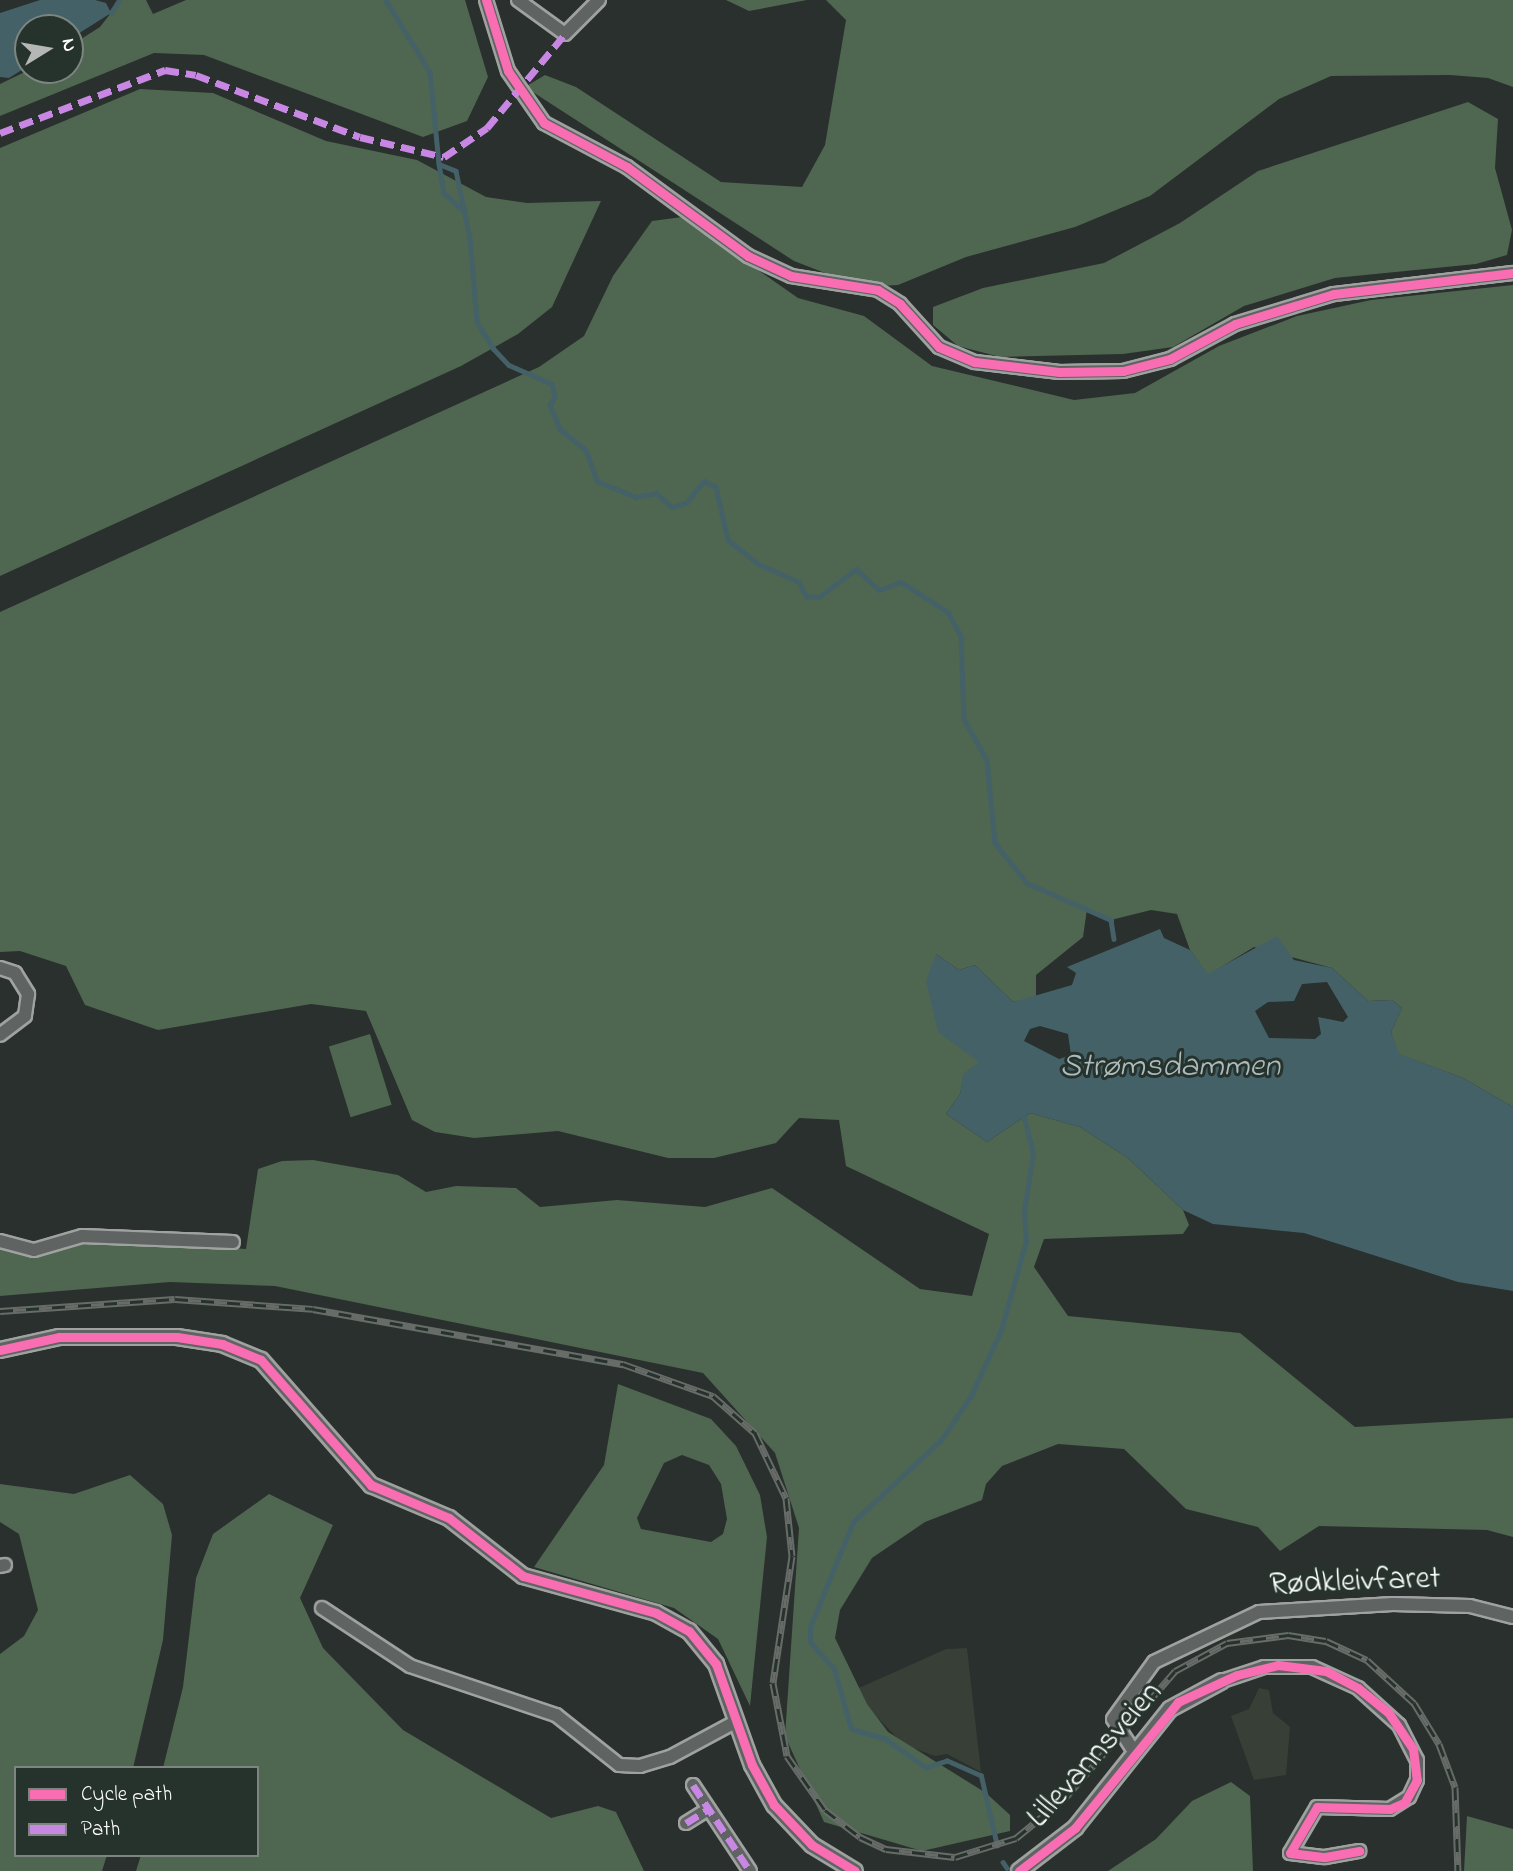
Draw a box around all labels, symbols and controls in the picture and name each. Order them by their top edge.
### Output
north arrow [14,14,84,84]
text: N [54,36,83,54]
water label: Strømsdammen [1060,1048,1280,1088]
street label: Rødkleivfaret [1269,1561,1441,1605]
street label: Lillevannsveien [1020,1675,1172,1837]
legend [14,1766,259,1857]
text: Cycle path [81,1780,172,1810]
text: Path [81,1815,120,1845]

